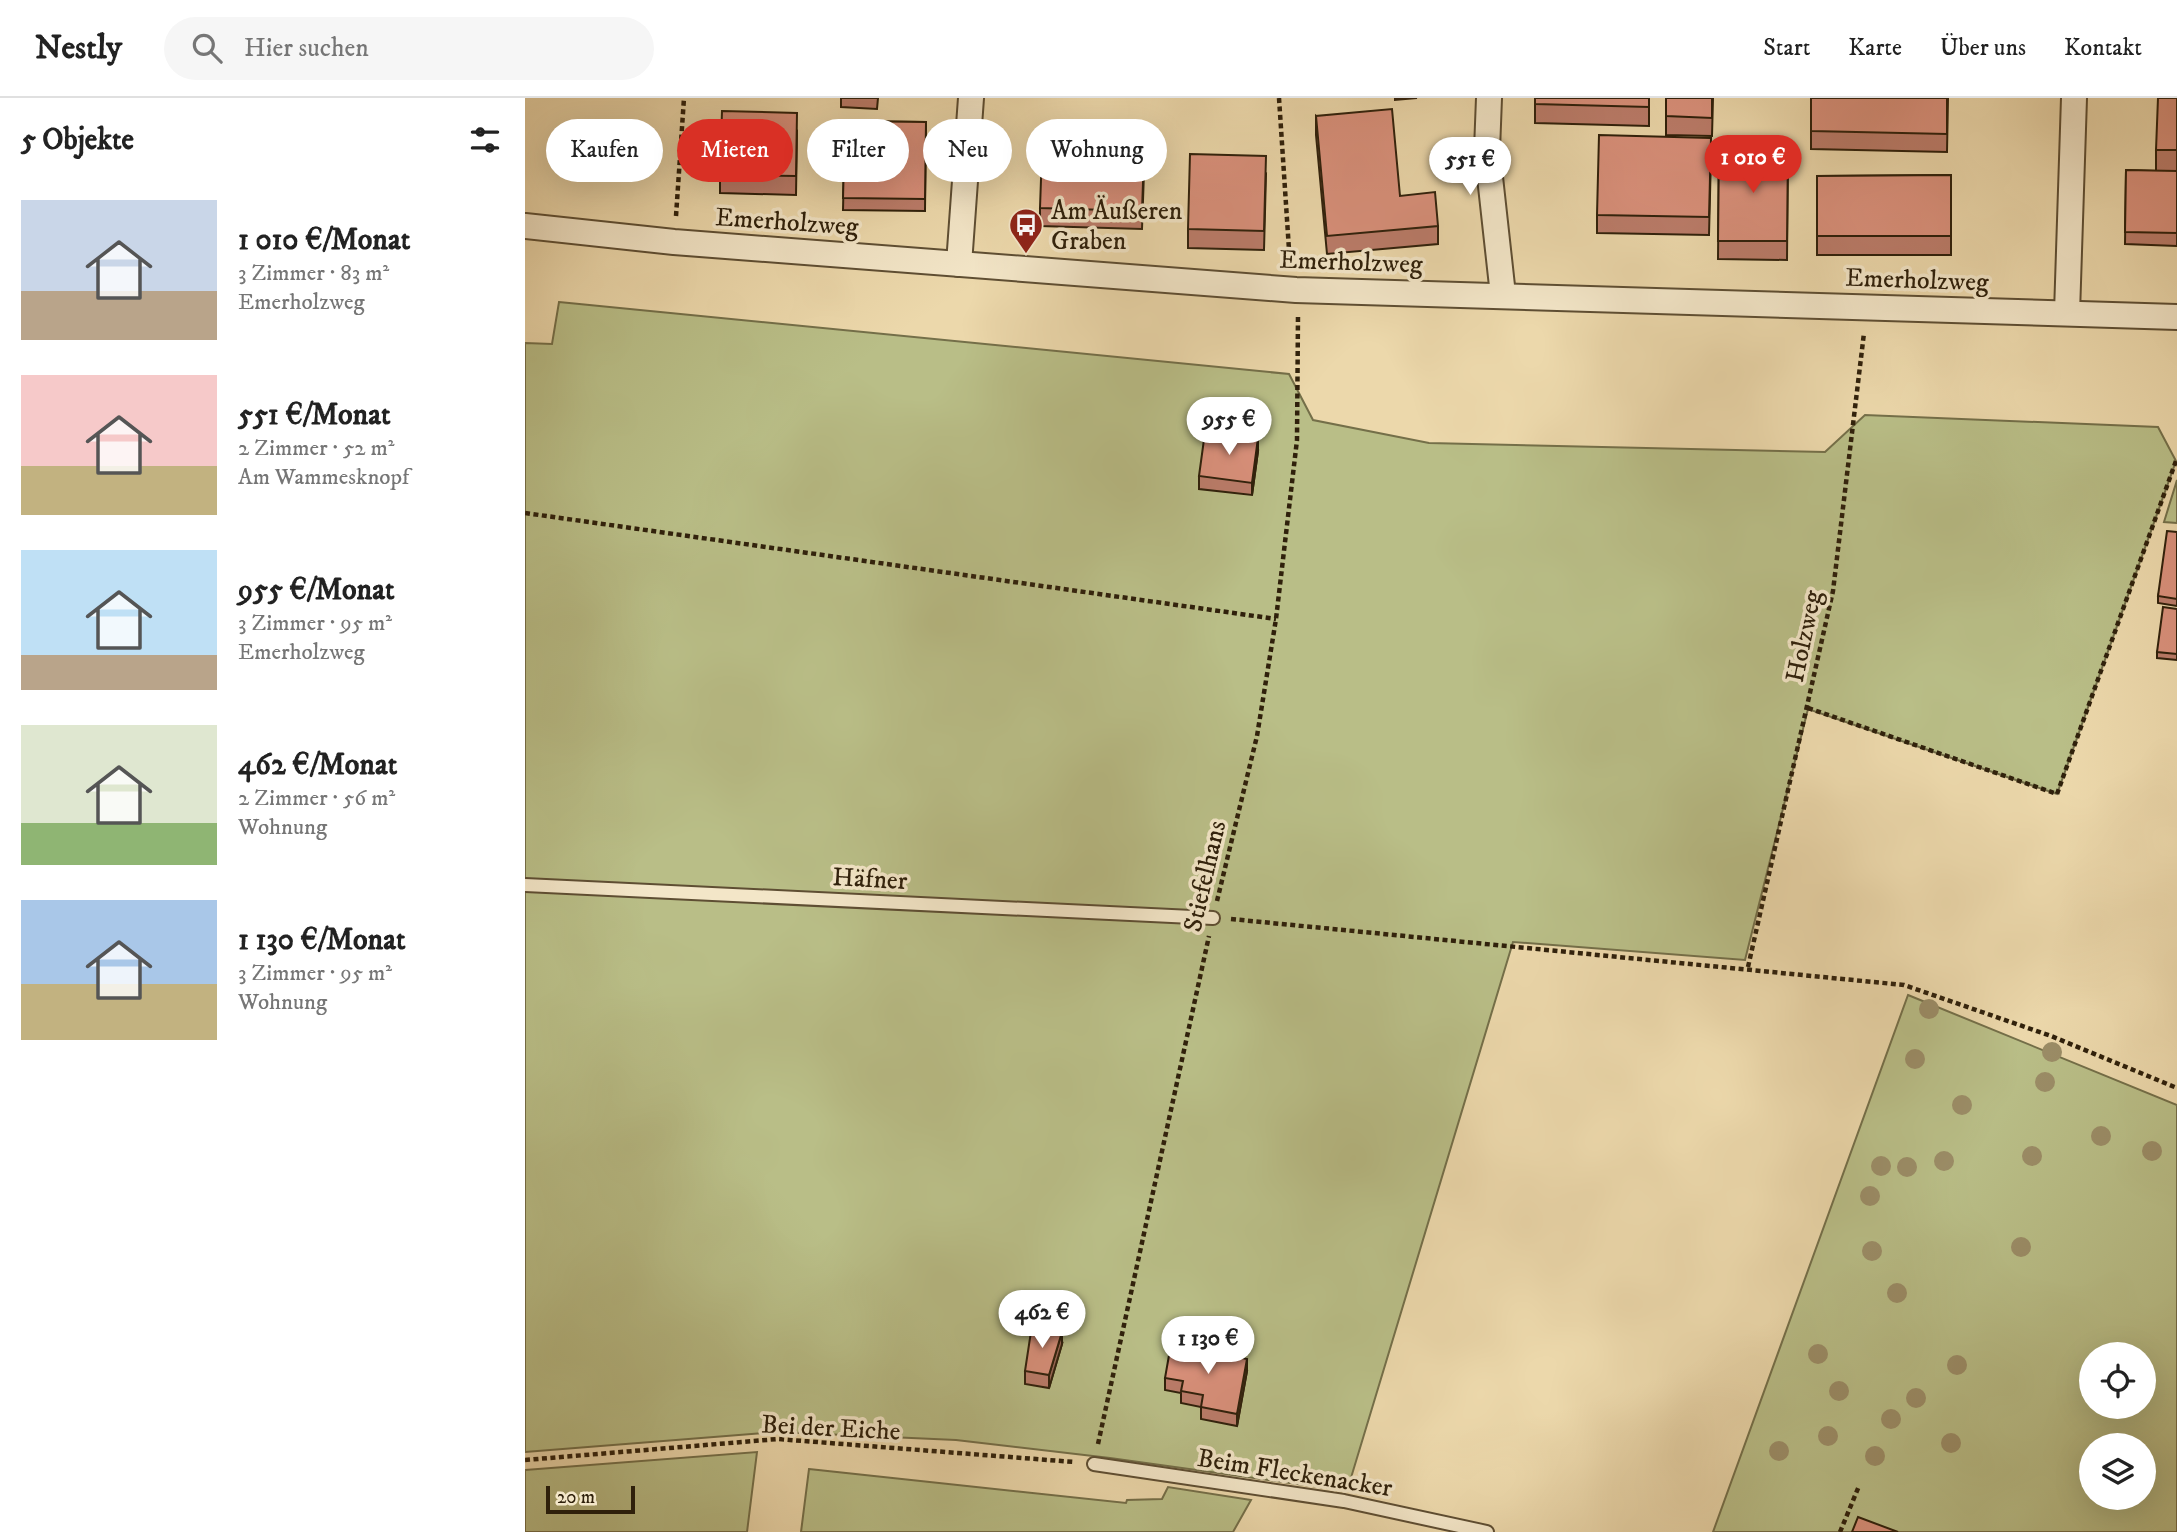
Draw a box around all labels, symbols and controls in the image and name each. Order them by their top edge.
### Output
search box [164,17,654,80]
text: Nestly [35,28,122,69]
icon: search [188,29,226,67]
text: Hier suchen [244,32,369,65]
text: Start [1763,33,1810,63]
text: Karte [1848,33,1902,63]
text: Über uns [1940,33,2026,63]
text: Kontakt [2064,33,2142,63]
chip: Kaufen [546,119,663,182]
chip: Mieten [677,119,793,182]
chip: Filter [807,119,909,182]
chip: Neu [923,119,1012,182]
chip: Wohnung [1026,119,1167,182]
icon: filters [466,121,504,159]
text: 5 Objekte [21,122,134,159]
pin: 1 010 € [1688,136,1818,195]
pin: 551 € [1421,138,1519,197]
text: 1 010 € [1721,143,1785,172]
text: 551 € [1445,145,1495,174]
place label: Am Äußeren Graben [1051,195,1183,258]
street label: Emerholzweg [714,201,860,244]
bus stop icon: Am Äußeren Graben [1007,206,1045,255]
text: 1 010 €/Monat [238,222,410,259]
icon: home [77,228,161,312]
street label: Emerholzweg [1279,244,1423,282]
text: 3 Zimmer · 83 m² [238,259,389,288]
street label: Emerholzweg [1845,262,1989,300]
text: Emerholzweg [238,288,365,317]
text: 551 €/Monat [238,397,391,434]
pin: 955 € [1180,398,1278,457]
icon: home [77,403,161,487]
text: 955 € [1203,405,1255,434]
text: 2 Zimmer · 52 m² [238,434,395,463]
text: Am Wammesknopf [238,463,409,492]
text: 955 €/Monat [238,572,395,609]
icon: home [77,578,161,662]
street label: Holzweg [1779,587,1830,685]
text: 3 Zimmer · 95 m² [238,609,392,638]
text: Emerholzweg [238,638,365,667]
text: 462 €/Monat [238,747,397,784]
icon: home [77,753,161,837]
text: 2 Zimmer · 56 m² [238,784,395,813]
text: Wohnung [238,813,327,842]
street label: Stiefelhans [1177,818,1234,935]
street label: Häfner [832,861,909,898]
text: 1 130 €/Monat [238,922,406,959]
icon: home [77,928,161,1012]
text: 3 Zimmer · 95 m² [238,959,392,988]
text: Wohnung [238,988,327,1017]
pin: 462 € [993,1290,1091,1350]
text: 462 € [1015,1298,1069,1327]
pin: 1 130 € [1143,1316,1273,1376]
text: 1 130 € [1177,1324,1239,1353]
map controls [2079,1342,2156,1510]
button: locate [2079,1342,2156,1419]
street label: Bei der Eiche [761,1408,901,1449]
button: layers [2079,1433,2156,1510]
street label: Beim Fleckenacker [1195,1442,1395,1505]
scale bar [546,1483,635,1515]
text: 20 m [557,1486,595,1509]

